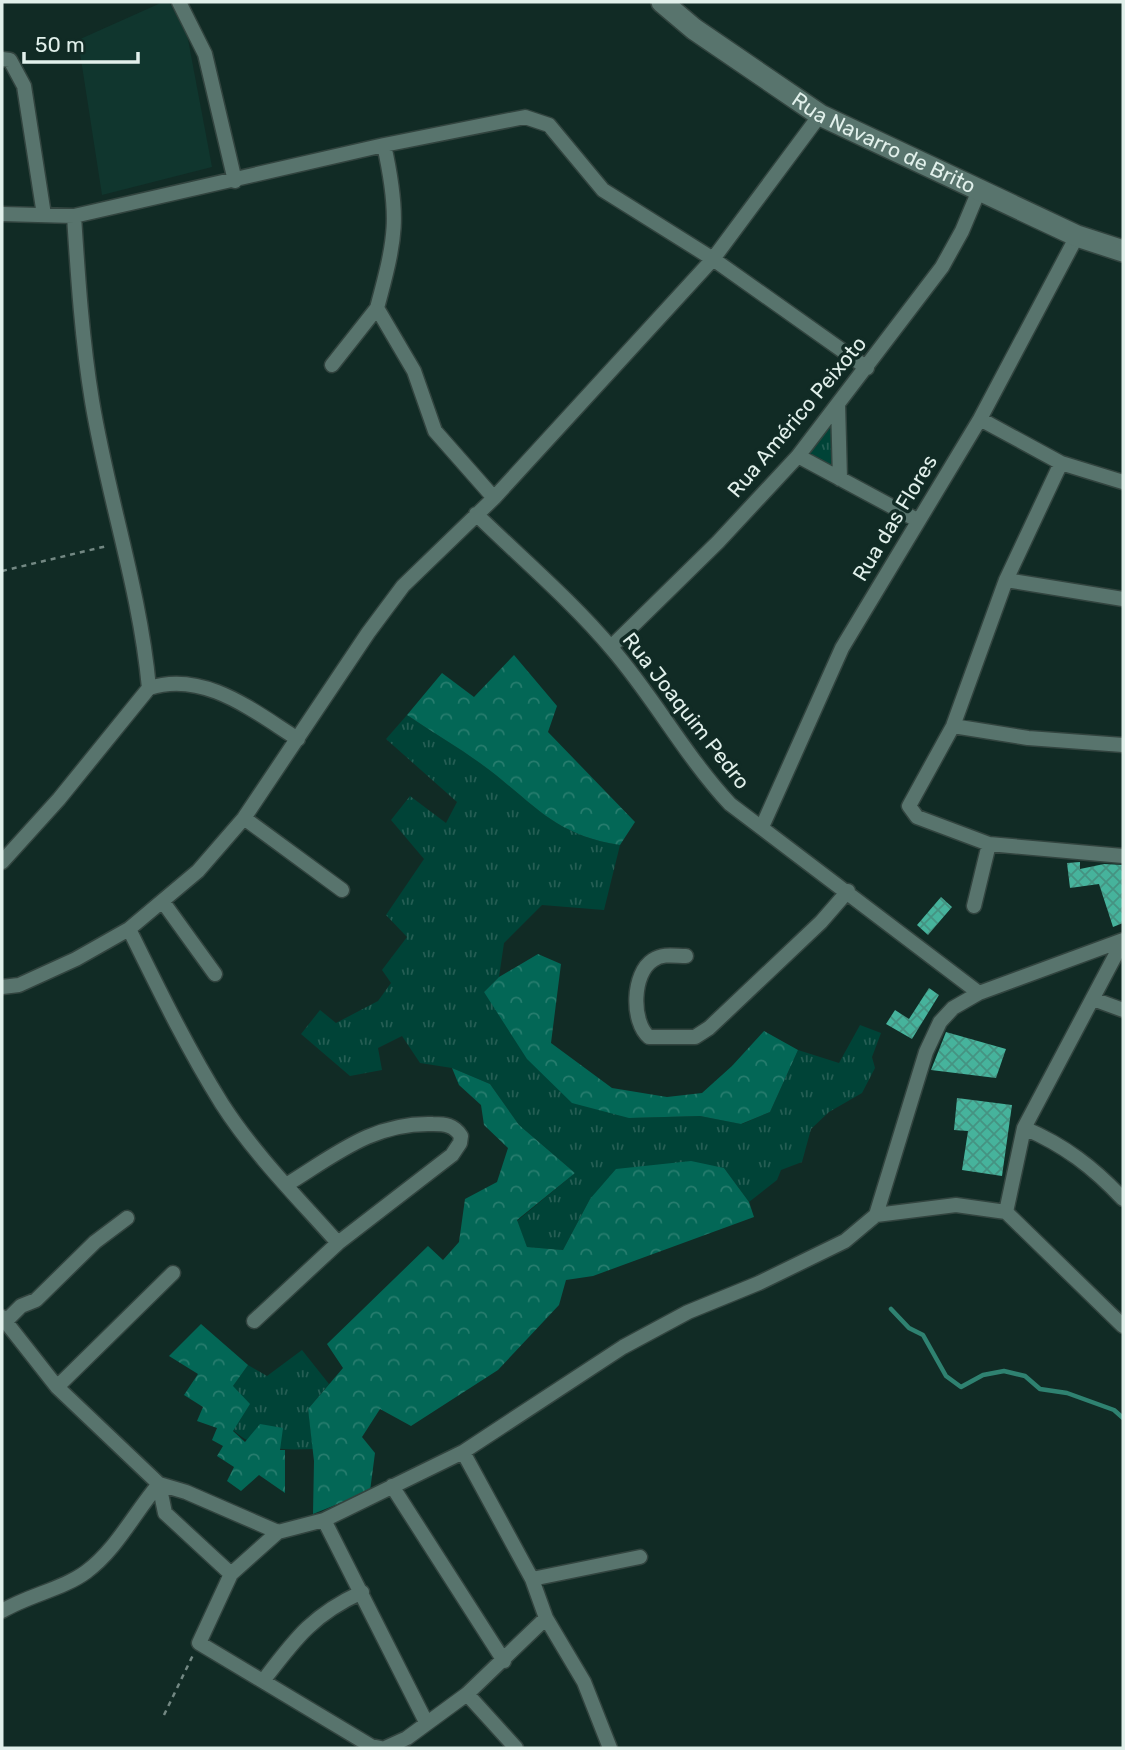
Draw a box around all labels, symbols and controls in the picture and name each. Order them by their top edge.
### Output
scale bar [24,21,138,65]
text: 50 m [35,32,85,57]
street label: Rua Navarro de Brito [787,87,980,198]
street label: Rua Américo Peixoto [722,331,871,502]
street label: Rua das Flores [847,450,942,585]
street label: Rua Joaquim Pedro [618,628,755,794]

